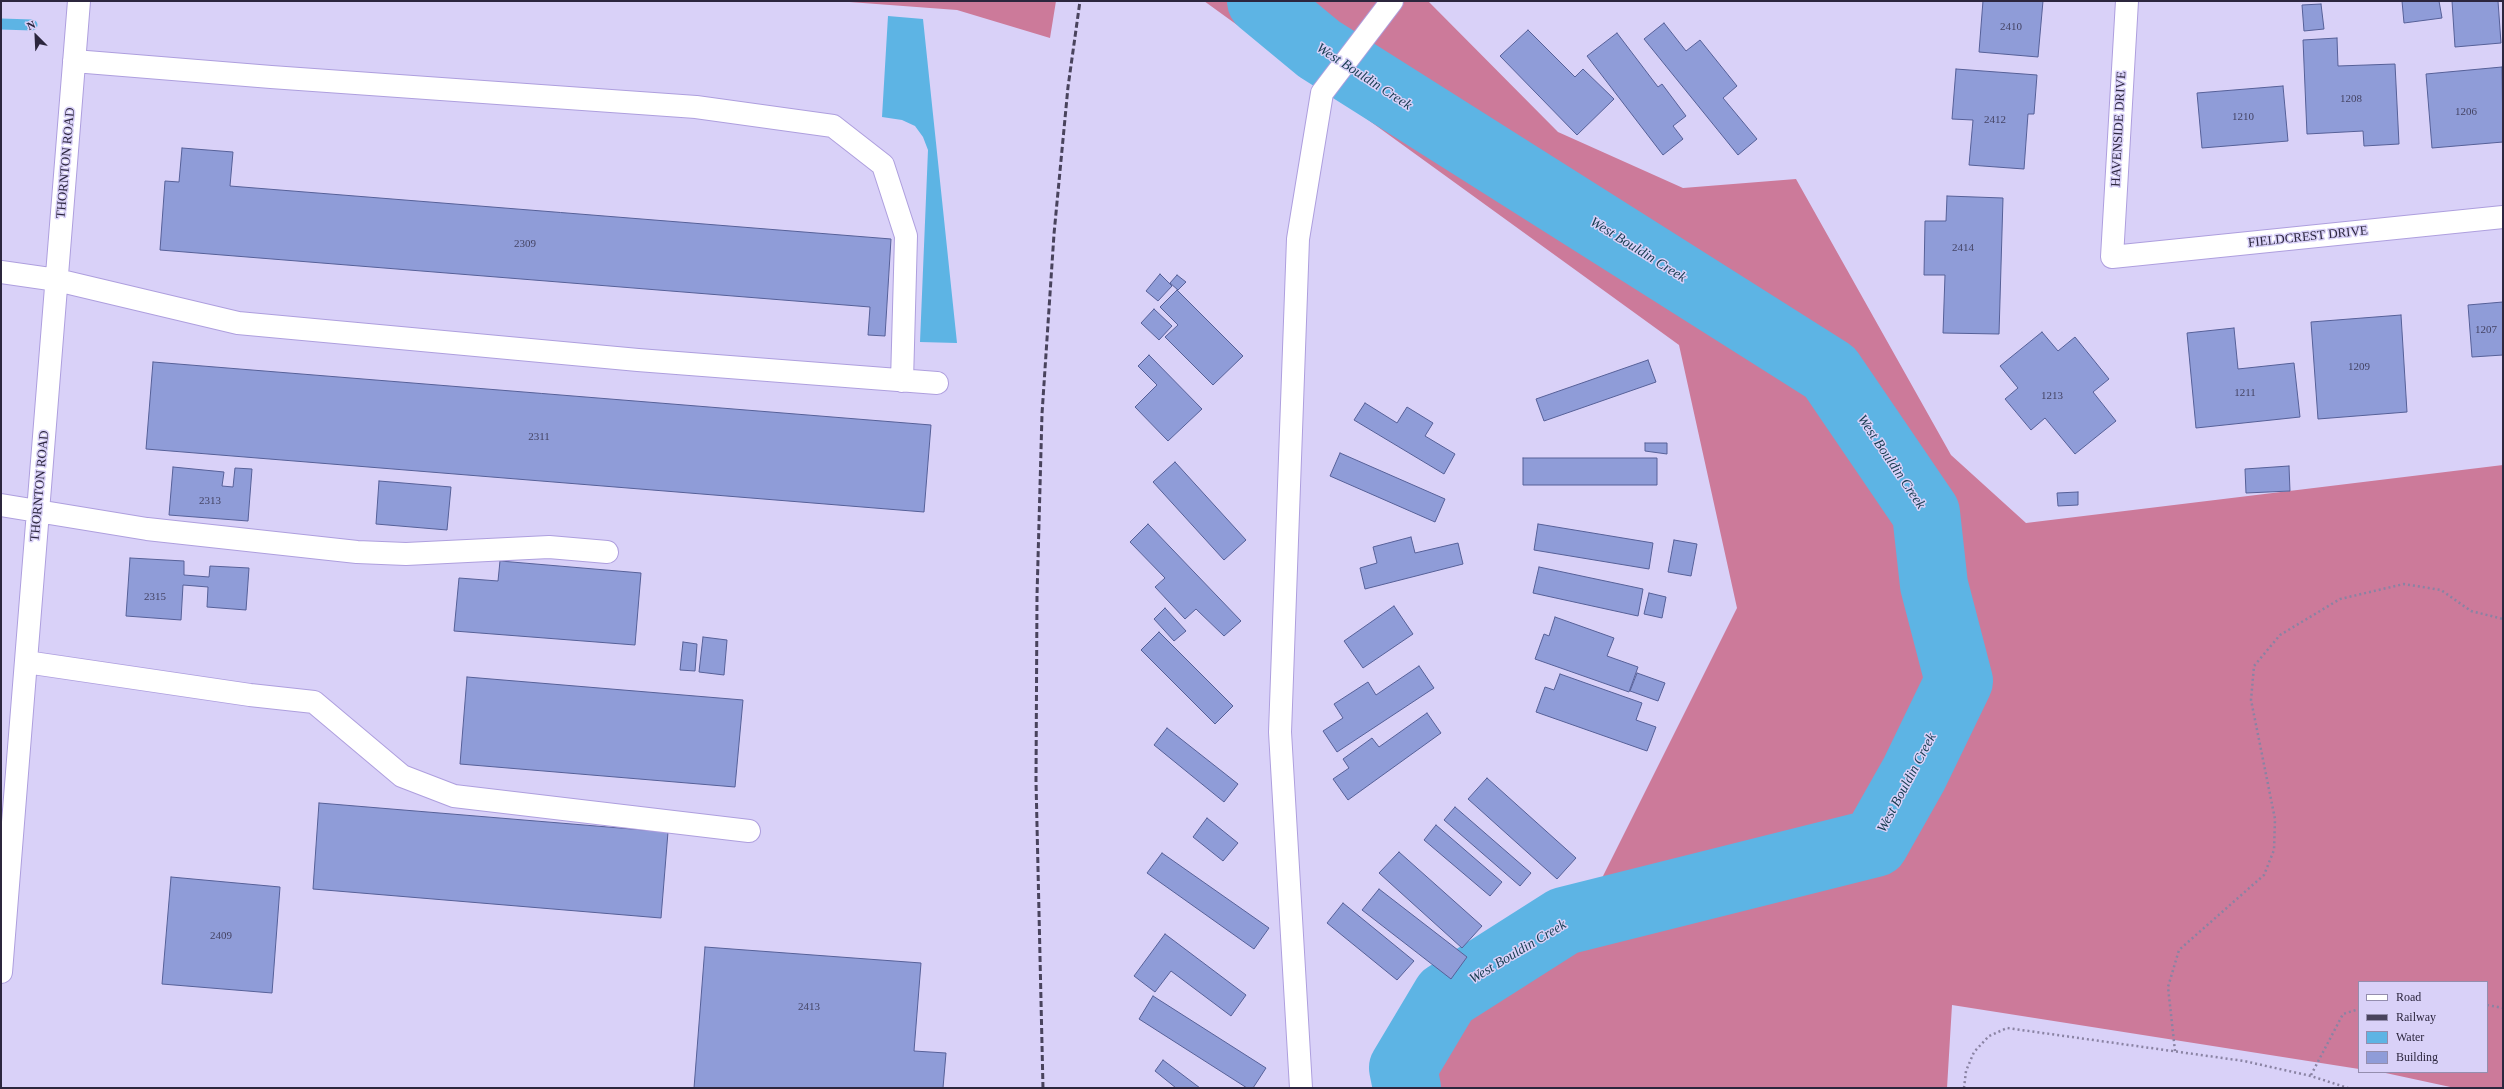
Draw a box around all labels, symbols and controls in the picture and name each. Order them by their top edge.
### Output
north arrow [16,16,56,56]
text: N [25,18,37,32]
house number: 2410 [2000,20,2022,34]
water label: West Bouldin Creek [1313,40,1415,114]
street label: HAVENSIDE DRIVE [2108,71,2130,187]
house number: 1208 [2340,92,2362,106]
house number: 1206 [2455,105,2477,119]
street label: THORNTON ROAD [53,107,79,219]
house number: 1210 [2232,110,2254,124]
house number: 2412 [1984,113,2006,127]
water label: West Bouldin Creek [1587,214,1689,286]
street label: FIELDCREST DRIVE [2247,223,2369,251]
house number: 2309 [514,237,536,251]
house number: 2414 [1952,241,1974,255]
house number: 1207 [2475,323,2497,337]
house number: 1209 [2348,360,2370,374]
house number: 1211 [2234,386,2256,400]
house number: 1213 [2041,389,2063,403]
water label: West Bouldin Creek [1853,412,1929,512]
street label: THORNTON ROAD [27,430,53,542]
house number: 2311 [528,430,550,444]
house number: 2313 [199,494,221,508]
house number: 2315 [144,590,166,604]
water label: West Bouldin Creek [1874,730,1940,836]
water label: West Bouldin Creek [1466,916,1570,988]
house number: 2409 [210,929,232,943]
legend [2358,981,2488,1073]
text: Road [2396,990,2421,1004]
house number: 2413 [798,1000,820,1014]
text: Railway [2396,1010,2436,1024]
text: Water [2396,1030,2424,1044]
text: Building [2396,1050,2438,1064]

